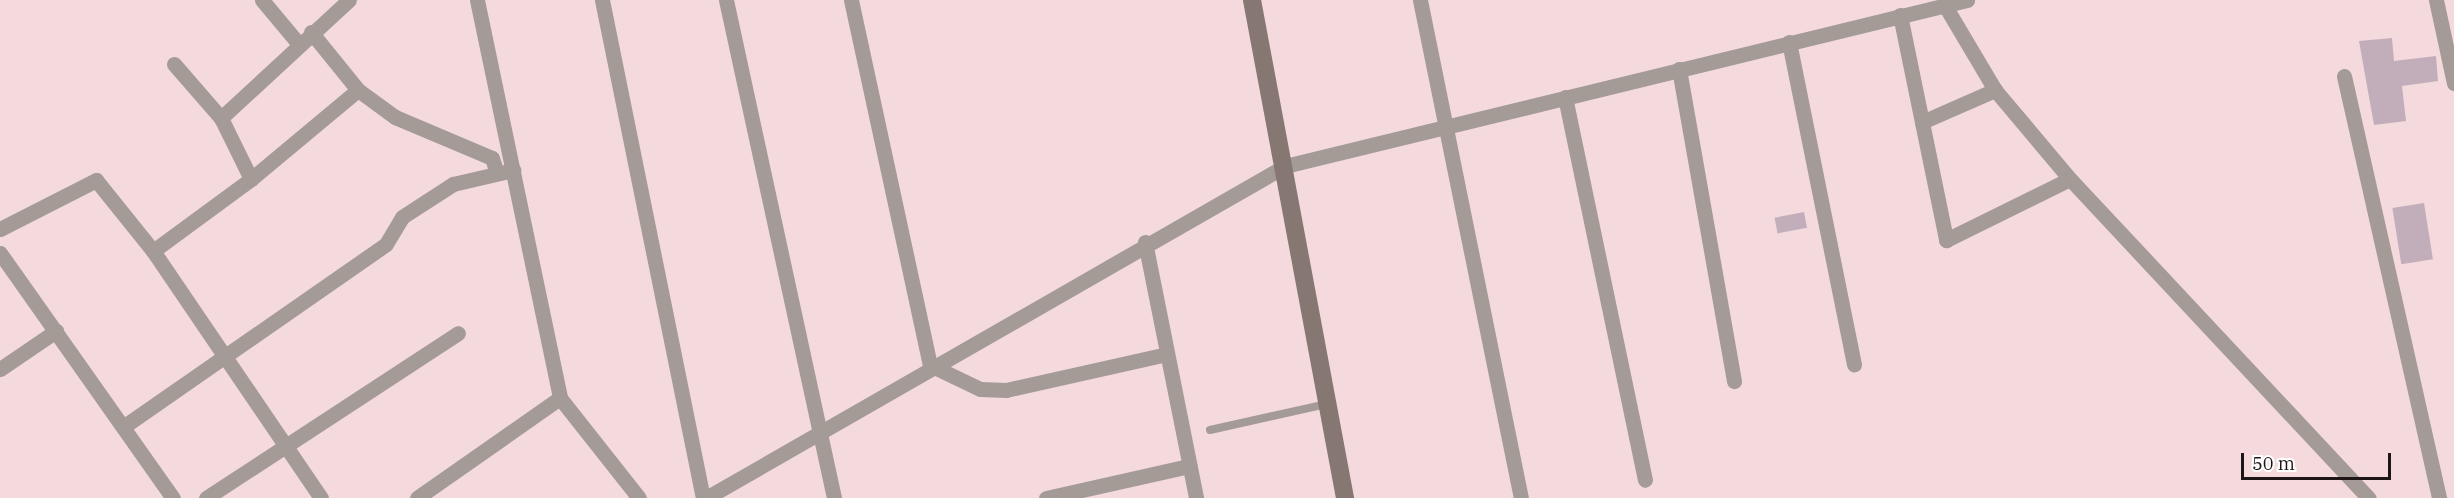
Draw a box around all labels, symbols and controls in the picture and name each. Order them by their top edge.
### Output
scale bar [2244,441,2394,479]
text: 50 m [2252,452,2295,475]

